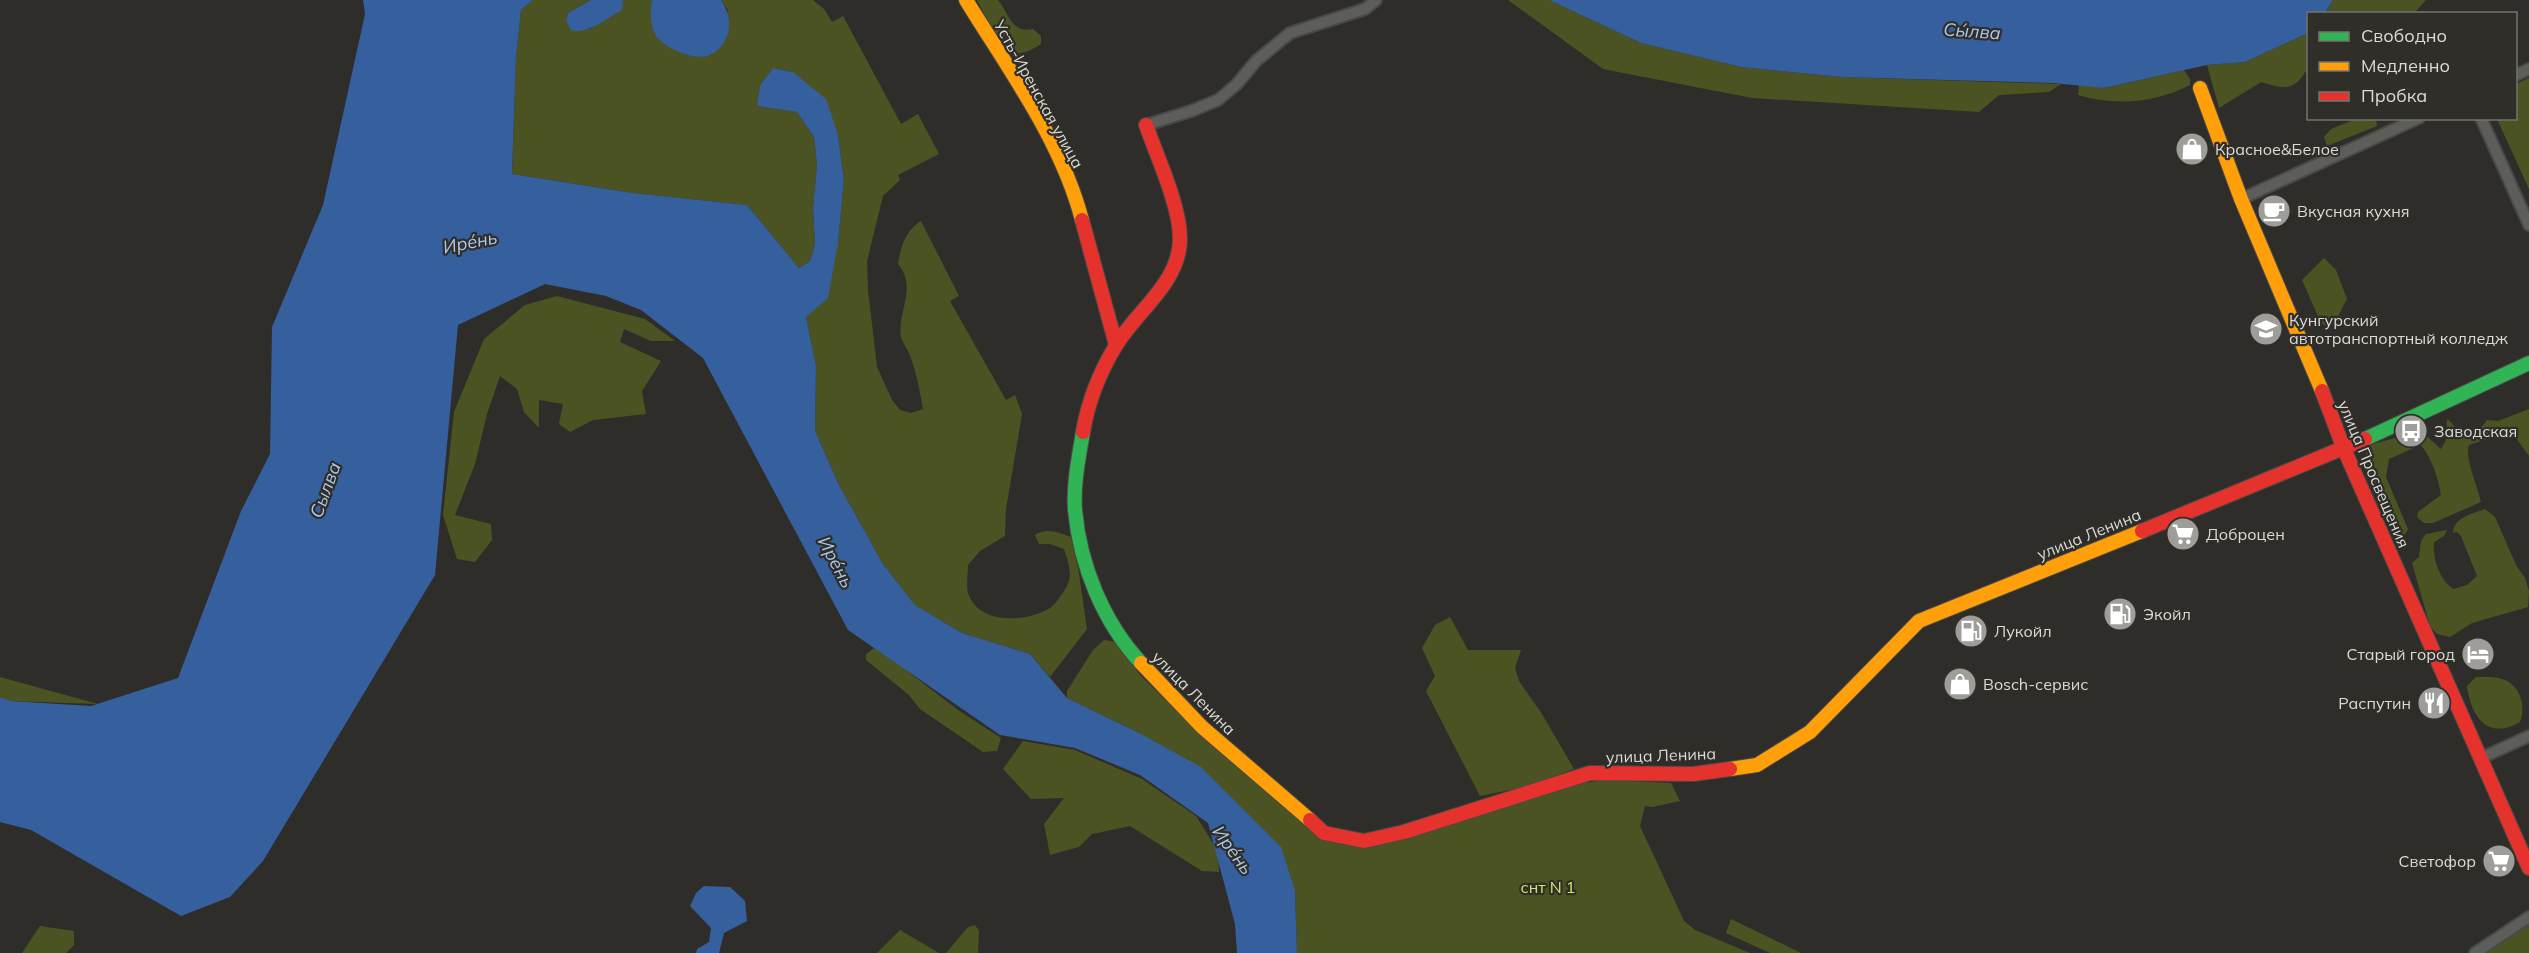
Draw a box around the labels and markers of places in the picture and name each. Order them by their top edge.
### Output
shop icon: Красное&Белое [2174,131,2210,167]
place label: Красное&Белое [2215,139,2339,159]
cafe icon: Вкусная кухня [2256,193,2292,229]
place label: Вкусная кухня [2297,201,2410,221]
place label: Кунгурский автотранспортный колледж [2289,310,2508,348]
school or university icon: Кунгурский автотранспортный колледж [2248,311,2284,347]
bus stop icon: Заводская [2393,413,2429,449]
place label: Заводская [2434,421,2517,441]
supermarket icon: Доброцен [2165,516,2201,552]
place label: Доброцен [2206,524,2285,544]
fuel station icon: Экойл [2102,596,2138,632]
place label: Экойл [2143,604,2191,624]
fuel station icon: Лукойл [1953,613,1989,649]
place label: Лукойл [1994,621,2052,641]
hotel icon: Старый город [2460,636,2496,672]
place label: Старый город [2346,644,2455,664]
shop icon: Bosch-сервис [1942,666,1978,702]
place label: Bosch-сервис [1983,674,2088,694]
restaurant icon: Распутин [2416,685,2452,721]
place label: Распутин [2338,693,2411,713]
supermarket icon: Светофор [2481,843,2517,879]
place label: Светофор [2399,851,2476,871]

